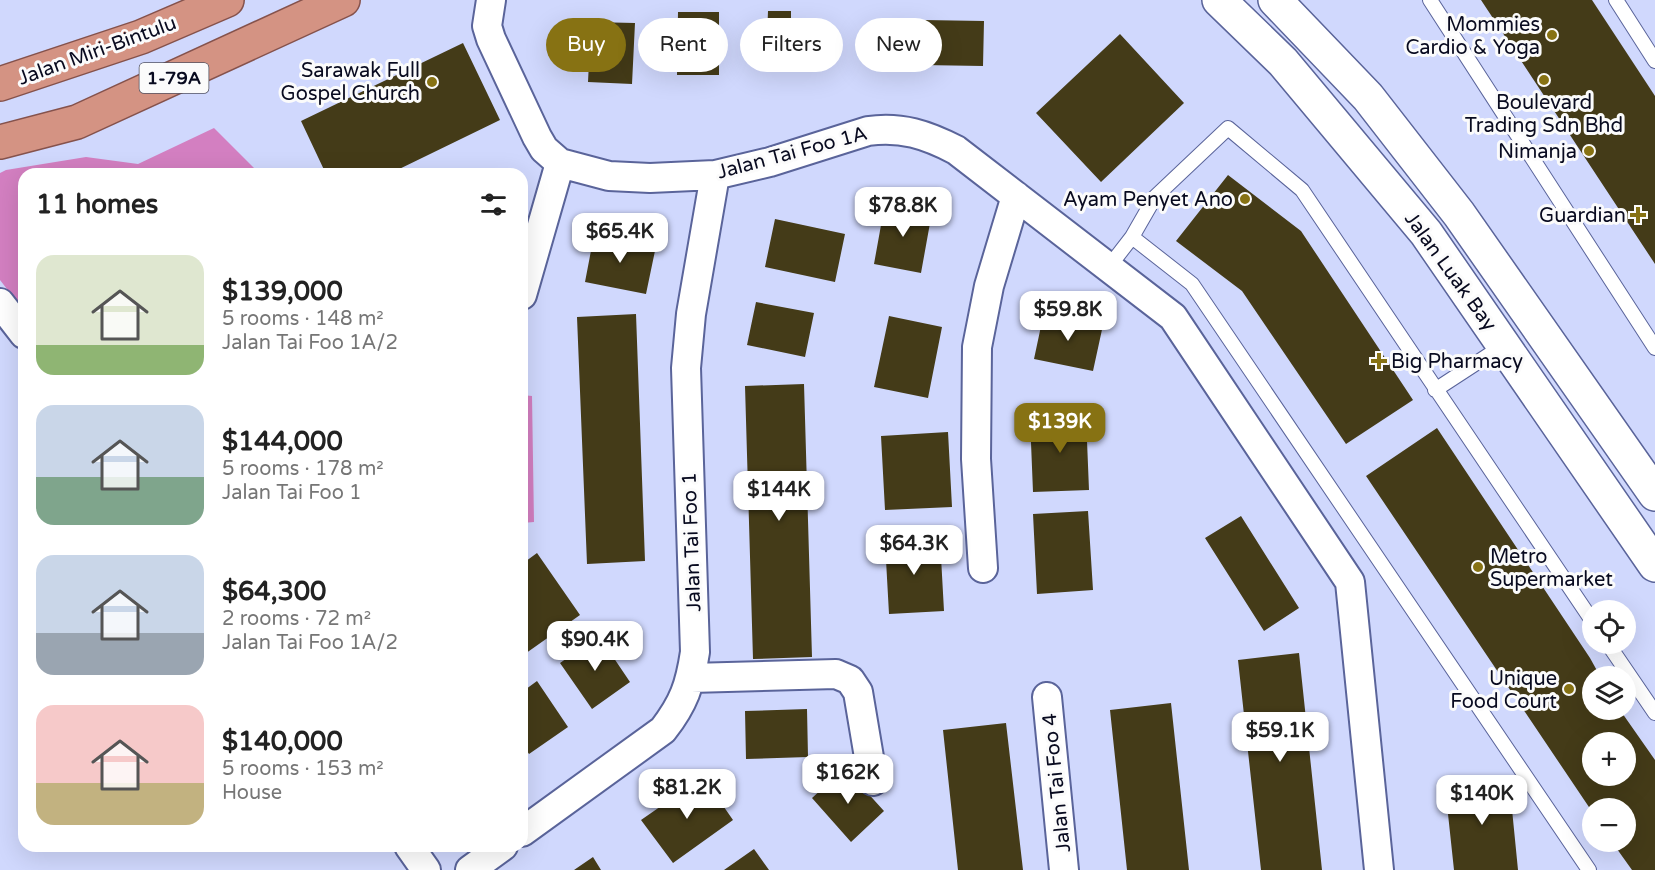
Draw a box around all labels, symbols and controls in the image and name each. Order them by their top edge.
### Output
street label: Jalan Miri-Bintulu [15,11,180,91]
place label: Mommies Cardio & Yoga [1405,13,1540,60]
chip: Buy [546,18,626,72]
chip: Rent [638,18,728,72]
chip: Filters [740,18,843,72]
chip: New [855,18,942,72]
marker: Mommies Cardio & Yoga [1545,28,1559,42]
place label: Sarawak Full Gospel Church [281,59,420,106]
road number: 1-79A [140,63,208,93]
marker: Boulevard Trading Sdn Bhd [1537,73,1551,87]
marker: Sarawak Full Gospel Church [425,75,439,89]
place label: Boulevard Trading Sdn Bhd [1465,91,1623,138]
street label: Jalan Tai Foo 1A [715,121,870,185]
place label: Nimanja [1498,140,1577,164]
marker: Nimanja [1582,144,1596,158]
pin: $78.8K [854,187,952,238]
icon: filters [477,188,510,221]
place label: Ayam Penyet Ano [1063,188,1233,212]
text: 11 homes [36,189,158,220]
marker: Ayam Penyet Ano [1238,192,1252,206]
text: $78.8K [869,194,937,218]
place label: Guardian [1539,204,1626,228]
street label: Jalan Luak Bay [1399,208,1501,336]
marker: Guardian [1631,208,1645,222]
pin: $65.4K [571,213,669,264]
text: $65.4K [586,220,654,244]
text: $139,000 [222,276,343,307]
icon: home [84,279,156,351]
pin: $59.8K [1019,291,1117,342]
text: $59.8K [1034,298,1102,322]
text: 5 rooms · 148 m² [222,307,384,331]
text: Jalan Tai Foo 1A/2 [222,331,398,355]
place label: Big Pharmacy [1391,350,1523,374]
marker: Big Pharmacy [1372,354,1386,368]
pin: $139K [1018,403,1102,454]
text: $139K [1028,410,1092,434]
text: $144,000 [222,426,343,457]
icon: home [84,429,156,501]
text: 5 rooms · 178 m² [222,457,384,481]
pin: $144K [737,471,821,522]
street label: Jalan Tai Foo 1 [678,472,706,612]
text: $144K [747,478,811,502]
text: Jalan Tai Foo 1 [222,481,362,505]
pin: $64.3K [865,525,963,576]
text: $64.3K [880,532,948,556]
place label: Metro Supermarket [1490,545,1613,592]
marker: Metro Supermarket [1471,560,1485,574]
text: $64,300 [222,576,326,607]
icon: home [84,579,156,651]
map controls [1582,600,1636,852]
button: locate [1582,600,1636,654]
text: 2 rooms · 72 m² [222,607,371,631]
pin: $90.4K [546,621,644,672]
text: $90.4K [561,628,629,652]
text: Jalan Tai Foo 1A/2 [222,631,398,655]
button: layers [1582,666,1636,720]
place label: Unique Food Court [1450,667,1557,714]
marker: Unique Food Court [1562,682,1576,696]
street label: Jalan Tai Foo 4 [1038,712,1076,854]
pin: $59.1K [1231,712,1329,763]
text: $59.1K [1246,719,1314,743]
text: $140,000 [222,726,343,757]
icon: home [84,729,156,801]
button: + [1582,732,1636,786]
pin: $162K [806,754,890,805]
text: 5 rooms · 153 m² [222,757,384,781]
text: $162K [816,761,880,785]
pin: $81.2K [638,769,736,820]
pin: $140K [1440,775,1524,826]
text: $81.2K [653,776,721,800]
text: House [222,781,282,805]
text: $140K [1450,782,1514,806]
button: − [1582,798,1636,852]

